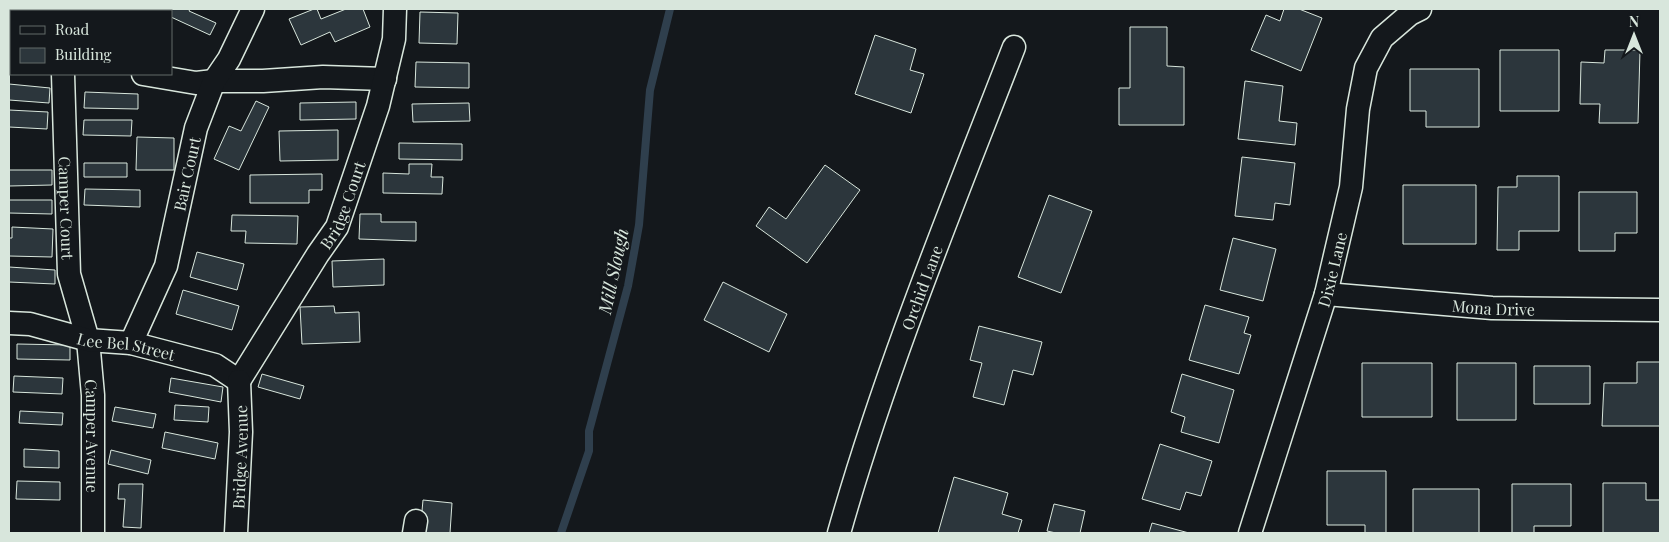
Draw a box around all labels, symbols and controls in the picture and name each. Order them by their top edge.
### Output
legend [10,10,172,75]
north arrow [1609,10,1659,60]
text: N [1629,12,1639,31]
text: Road [55,19,89,39]
text: Building [55,44,112,64]
street label: Bair Court [168,134,204,213]
street label: Camper Court [55,156,79,260]
street label: Bridge Court [314,158,369,253]
water label: Mill Slough [592,226,634,317]
street label: Dixie Lane [1312,230,1351,310]
street label: Orchid Lane [896,242,947,333]
street label: Mona Drive [1451,294,1535,319]
street label: Lee Bel Street [75,327,178,365]
street label: Camper Avenue [81,378,104,493]
street label: Bridge Avenue [227,405,252,509]

